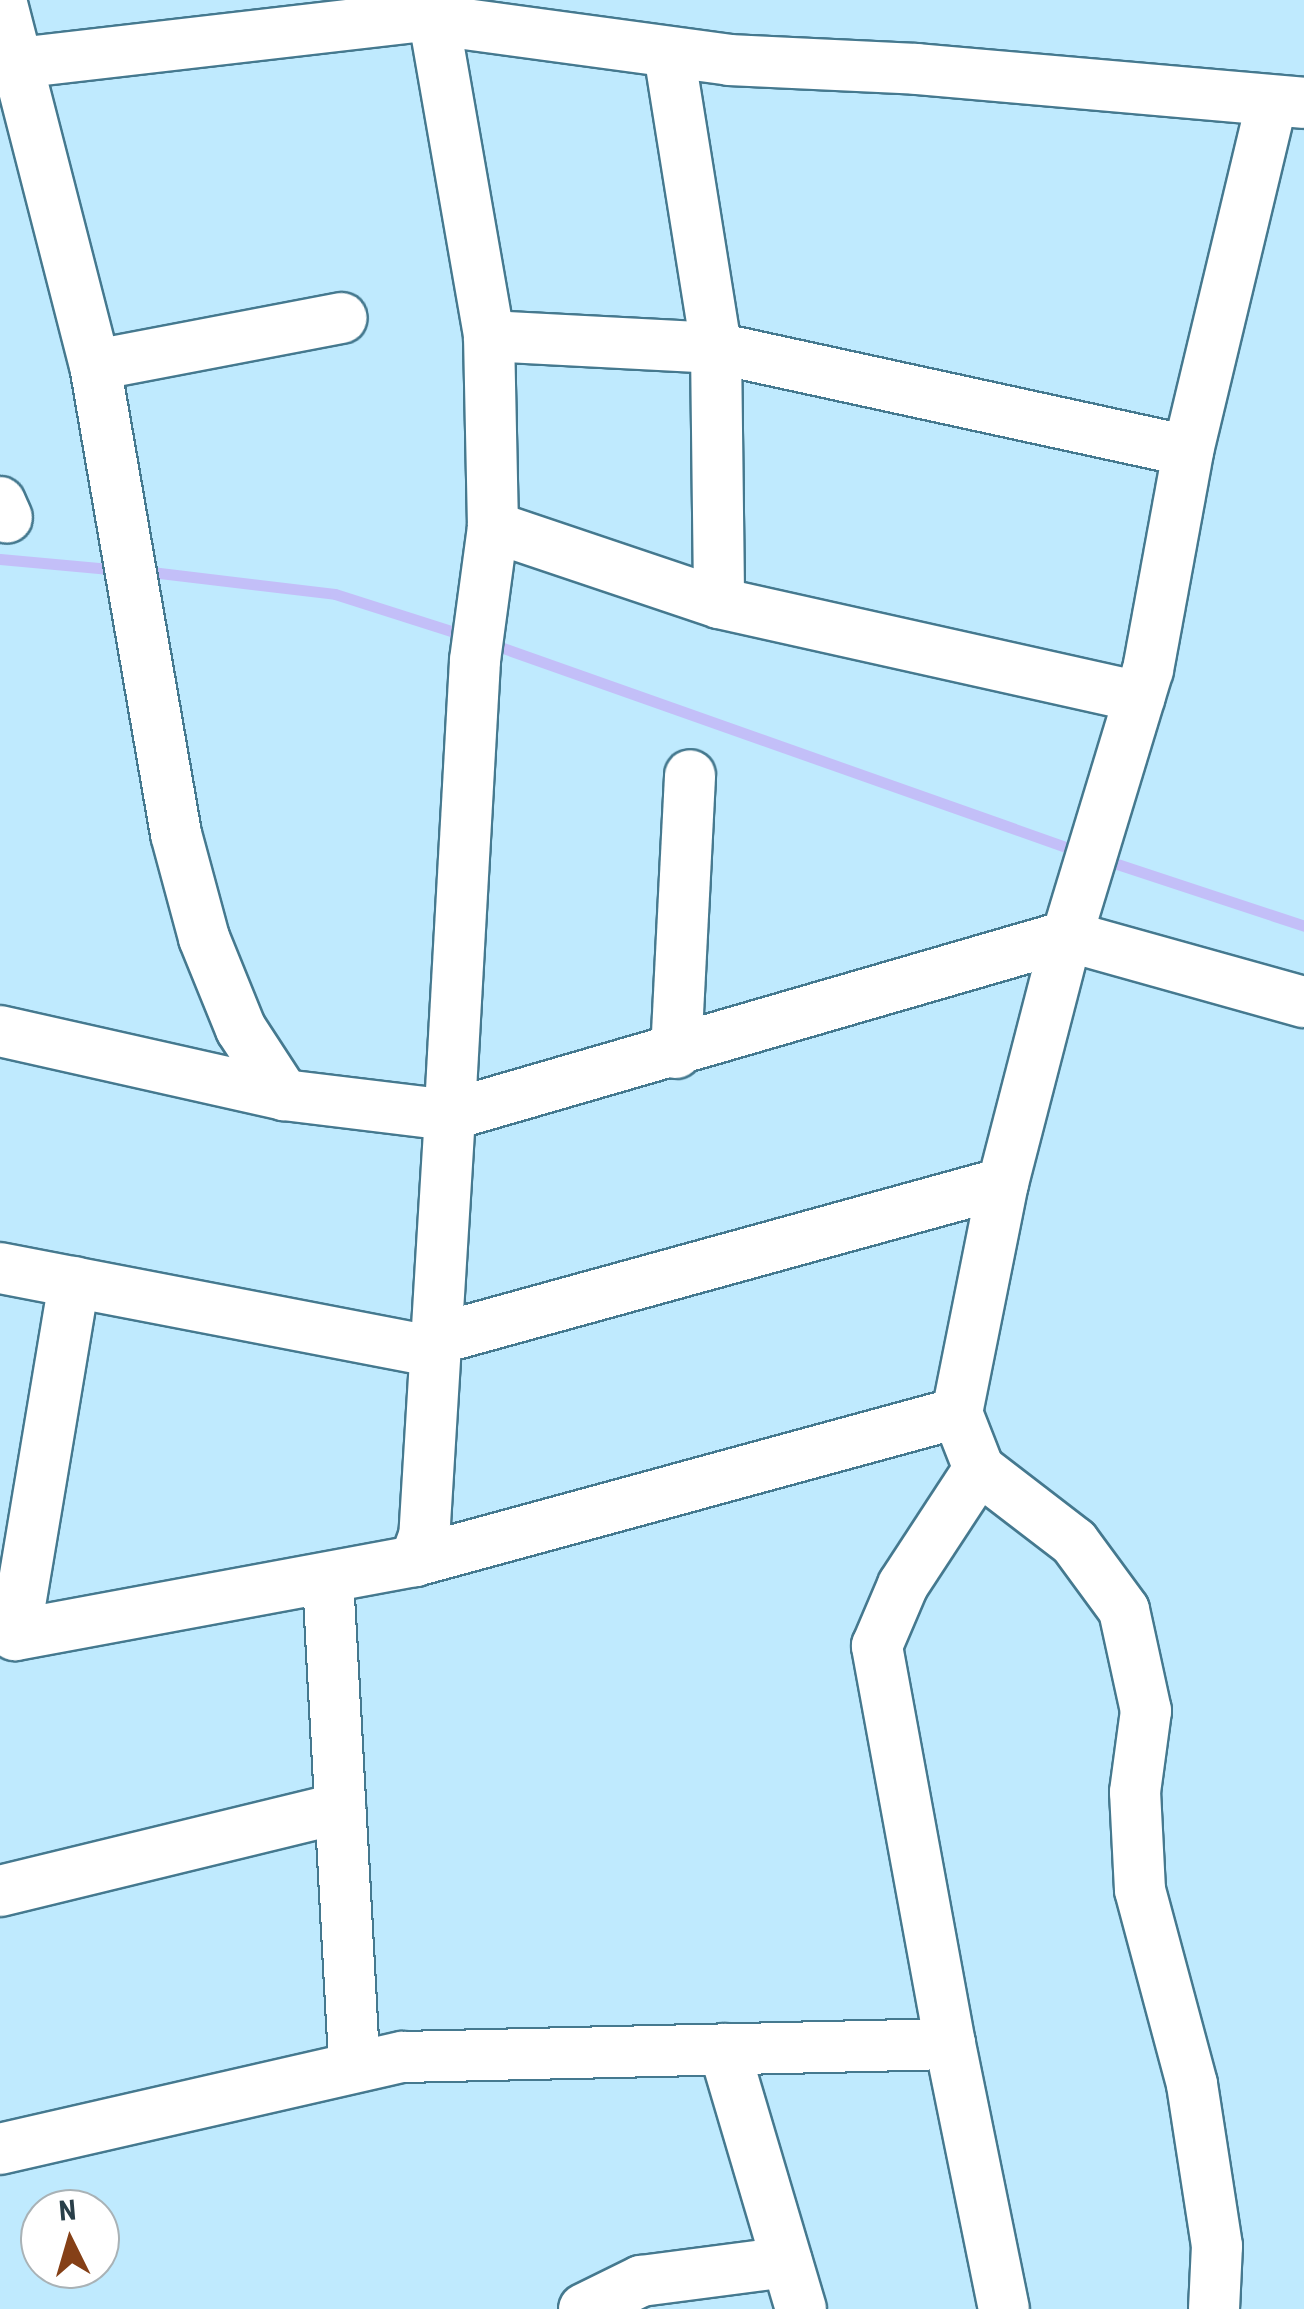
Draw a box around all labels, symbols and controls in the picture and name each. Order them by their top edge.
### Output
north arrow [20,2189,120,2289]
text: N [58,2193,77,2228]

